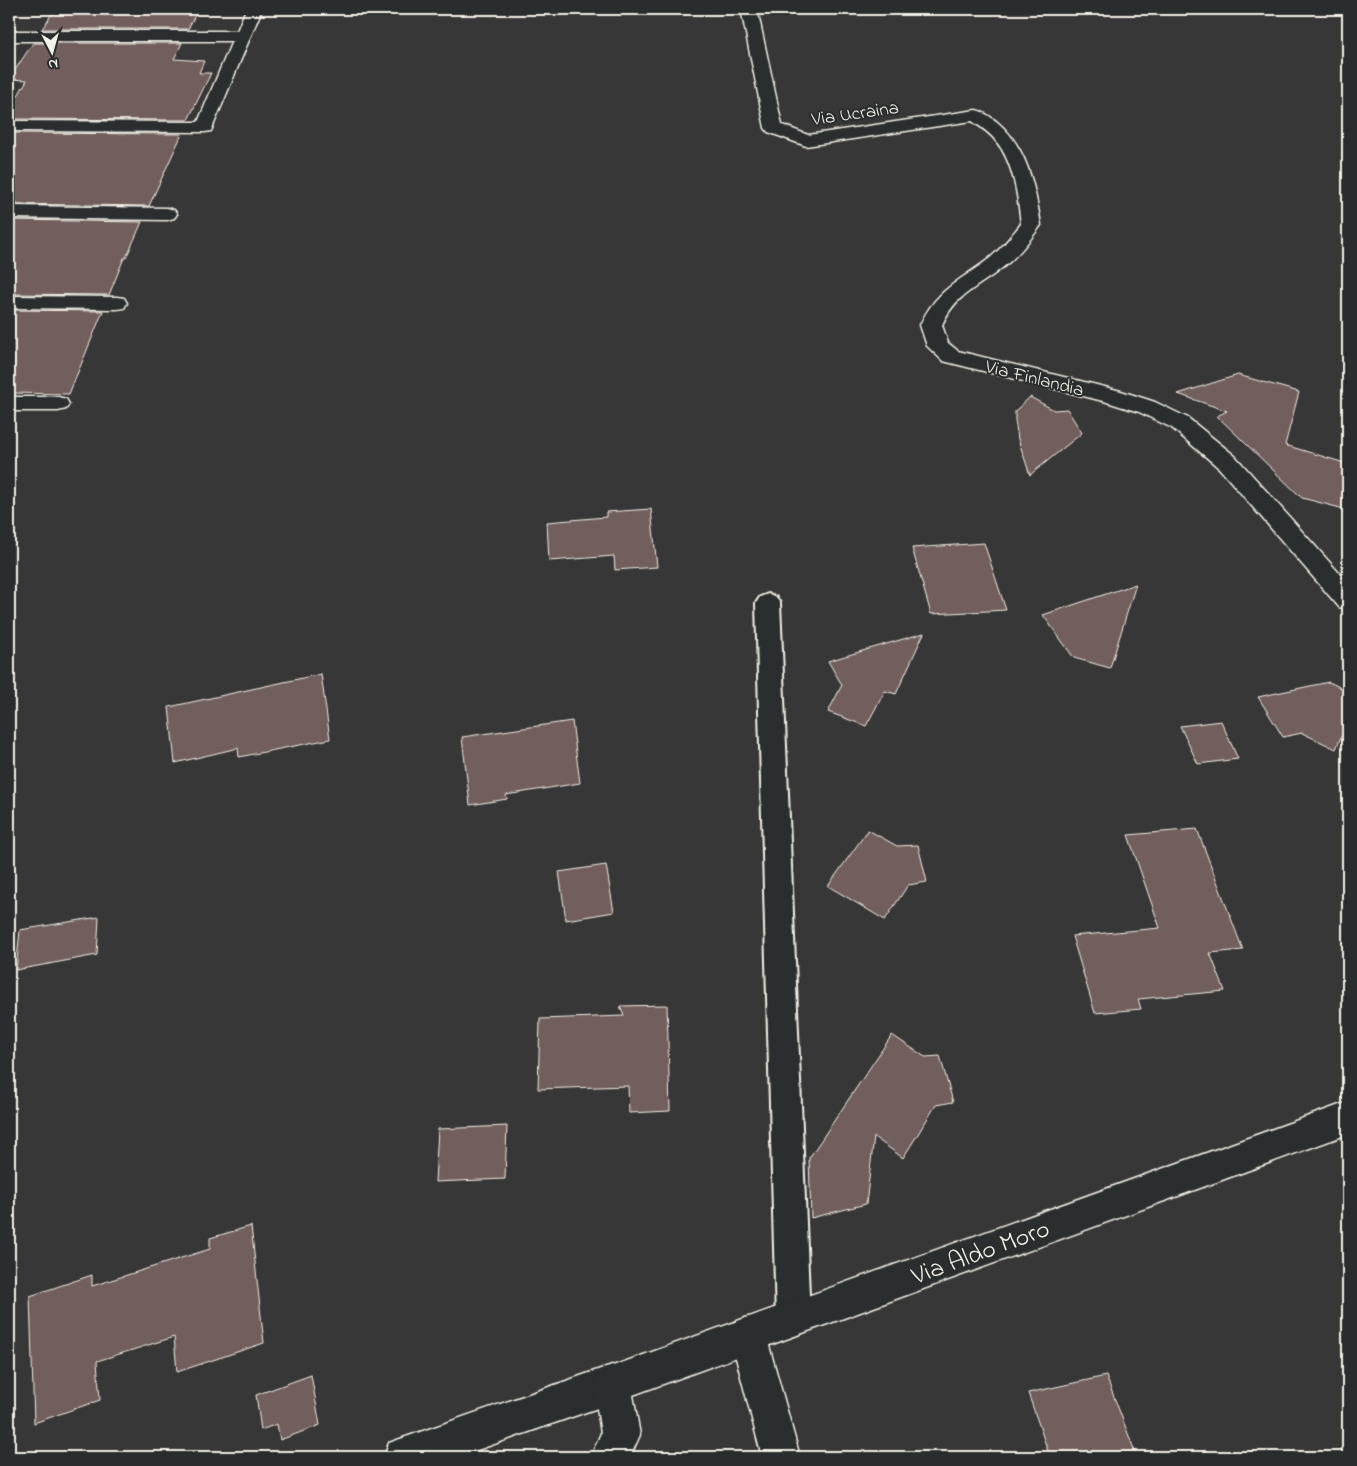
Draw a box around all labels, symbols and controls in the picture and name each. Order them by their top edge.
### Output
north arrow [28,28,78,78]
text: N [47,53,59,74]
street label: Via Ucraina [809,95,901,134]
street label: Via Finlandia [981,354,1086,405]
street label: Via Aldo Moro [906,1211,1055,1297]

